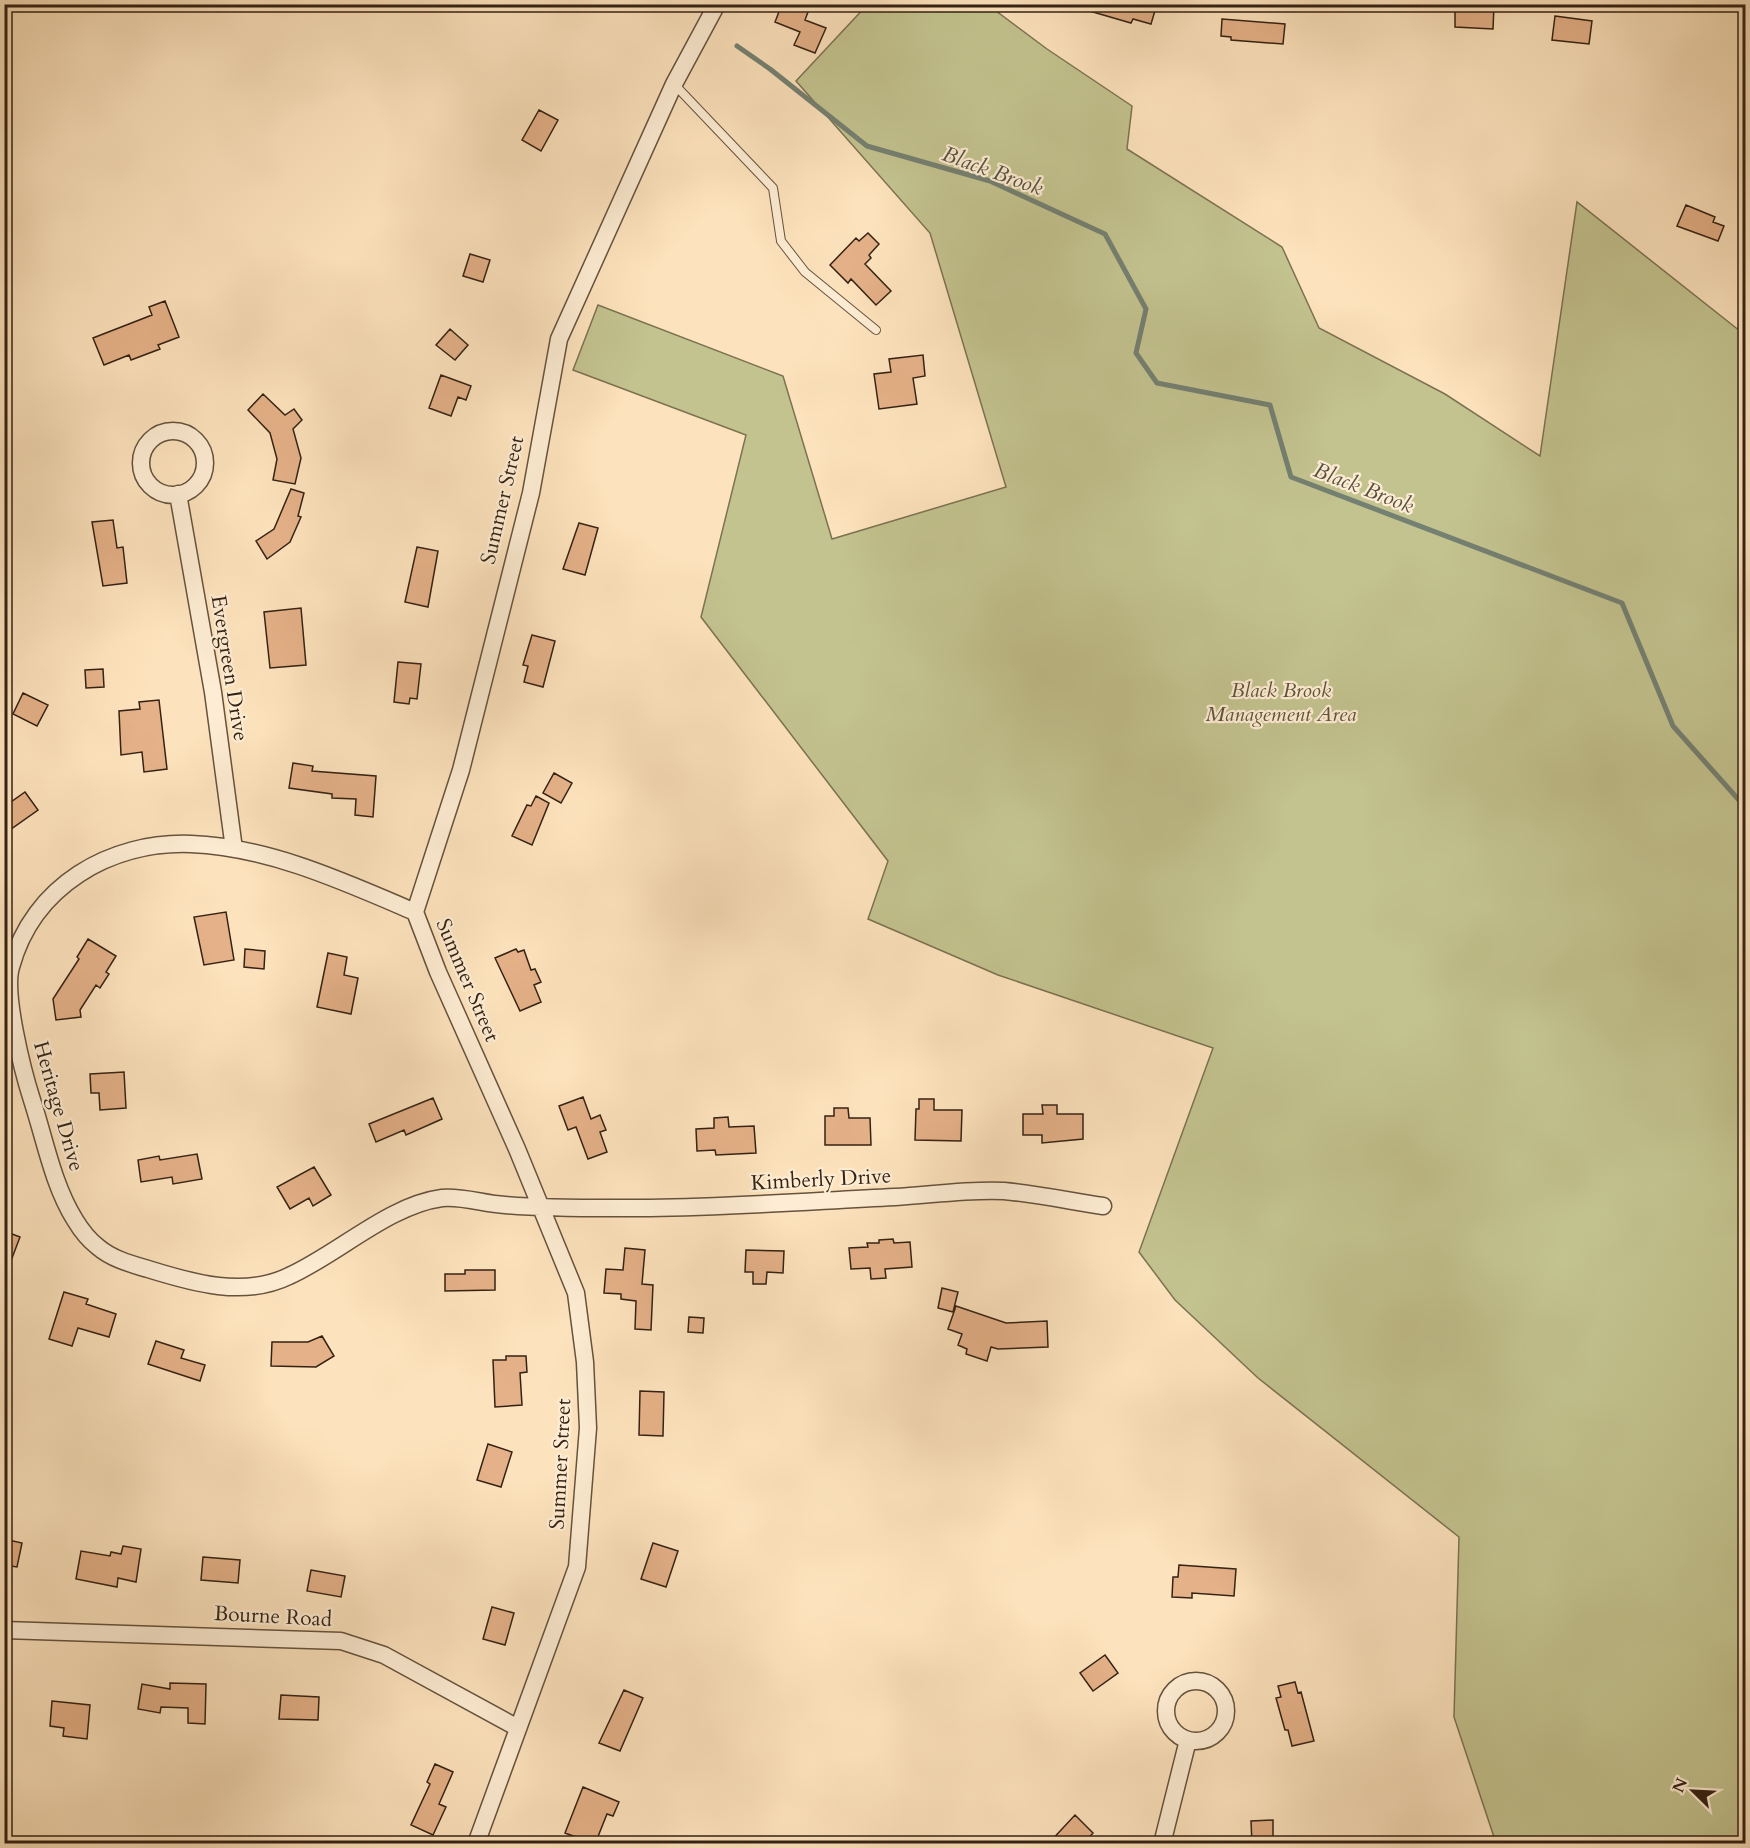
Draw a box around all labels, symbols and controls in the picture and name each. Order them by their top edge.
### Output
water label: Black Brook [938,139,1047,203]
street label: Summer Street [474,433,531,567]
water label: Black Brook [1309,455,1418,521]
street label: Evergreen Drive [204,593,255,743]
park label: Black Brook Management Area [1206,676,1357,729]
street label: Summer Street [429,914,507,1046]
street label: Heritage Drive [26,1038,91,1175]
street label: Kimberly Drive [750,1161,892,1198]
street label: Summer Street [543,1398,578,1530]
street label: Bourne Road [213,1599,333,1634]
north arrow [1663,1761,1723,1821]
text: N [1667,1774,1693,1796]

